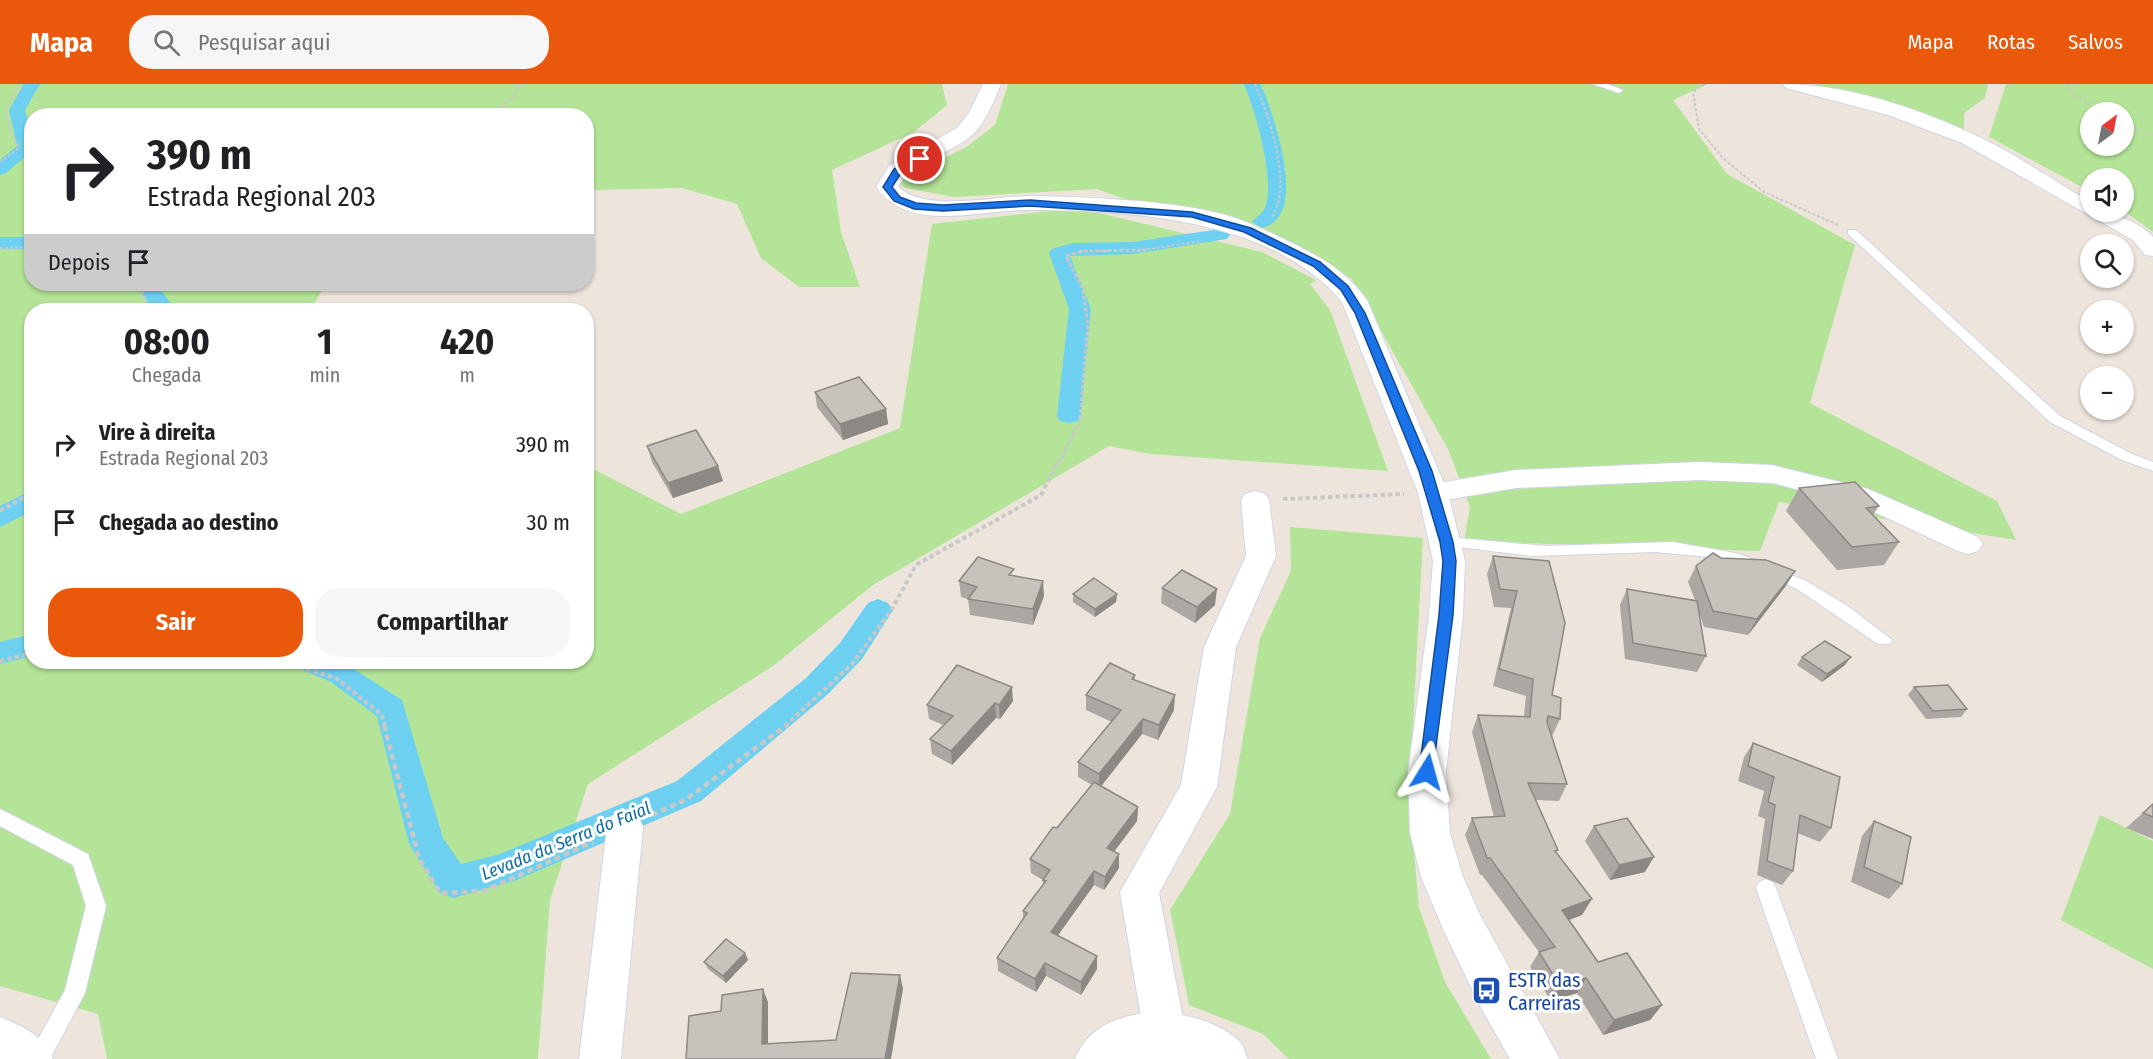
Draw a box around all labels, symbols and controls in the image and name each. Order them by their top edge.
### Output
search box [129,15,549,69]
text: Mapa [30,26,93,59]
icon: search [150,26,183,59]
text: Pesquisar aqui [198,29,330,56]
text: Mapa [1907,29,1954,55]
text: Rotas [1987,29,2035,55]
text: Salvos [2068,29,2123,55]
north arrow [2080,102,2134,156]
map controls [2080,102,2134,420]
text: 390 m [147,130,252,180]
icon: right [48,132,126,210]
pin [894,133,945,184]
icon: arrive [903,142,936,175]
button: sound [2080,168,2134,222]
text: Estrada Regional 203 [147,181,376,213]
button: search [2080,234,2134,288]
icon: arrive [122,246,155,279]
text: Depois [48,249,110,276]
button: + [2080,300,2134,354]
text: 08:00 [124,320,210,364]
text: 1 [317,320,332,364]
text: 420 [440,320,494,364]
text: Chegada [132,363,202,387]
text: min [309,363,340,387]
text: m [459,363,475,387]
button: − [2080,366,2134,420]
text: Vire à direita [99,419,215,446]
icon: right [48,428,81,461]
text: 390 m [516,431,570,458]
text: Estrada Regional 203 [99,446,268,470]
icon: arrive [48,506,81,539]
text: Chegada ao destino [99,509,279,536]
text: 30 m [527,509,570,536]
button: Sair [48,588,303,657]
button: Compartilhar [315,588,570,657]
position arrow [1395,740,1459,804]
water label: Levada da Serra do Faial [478,797,654,885]
place label: ESTR das Carreiras [1508,968,1581,1015]
bus stop icon: ESTR das Carreiras [1471,975,1503,1007]

